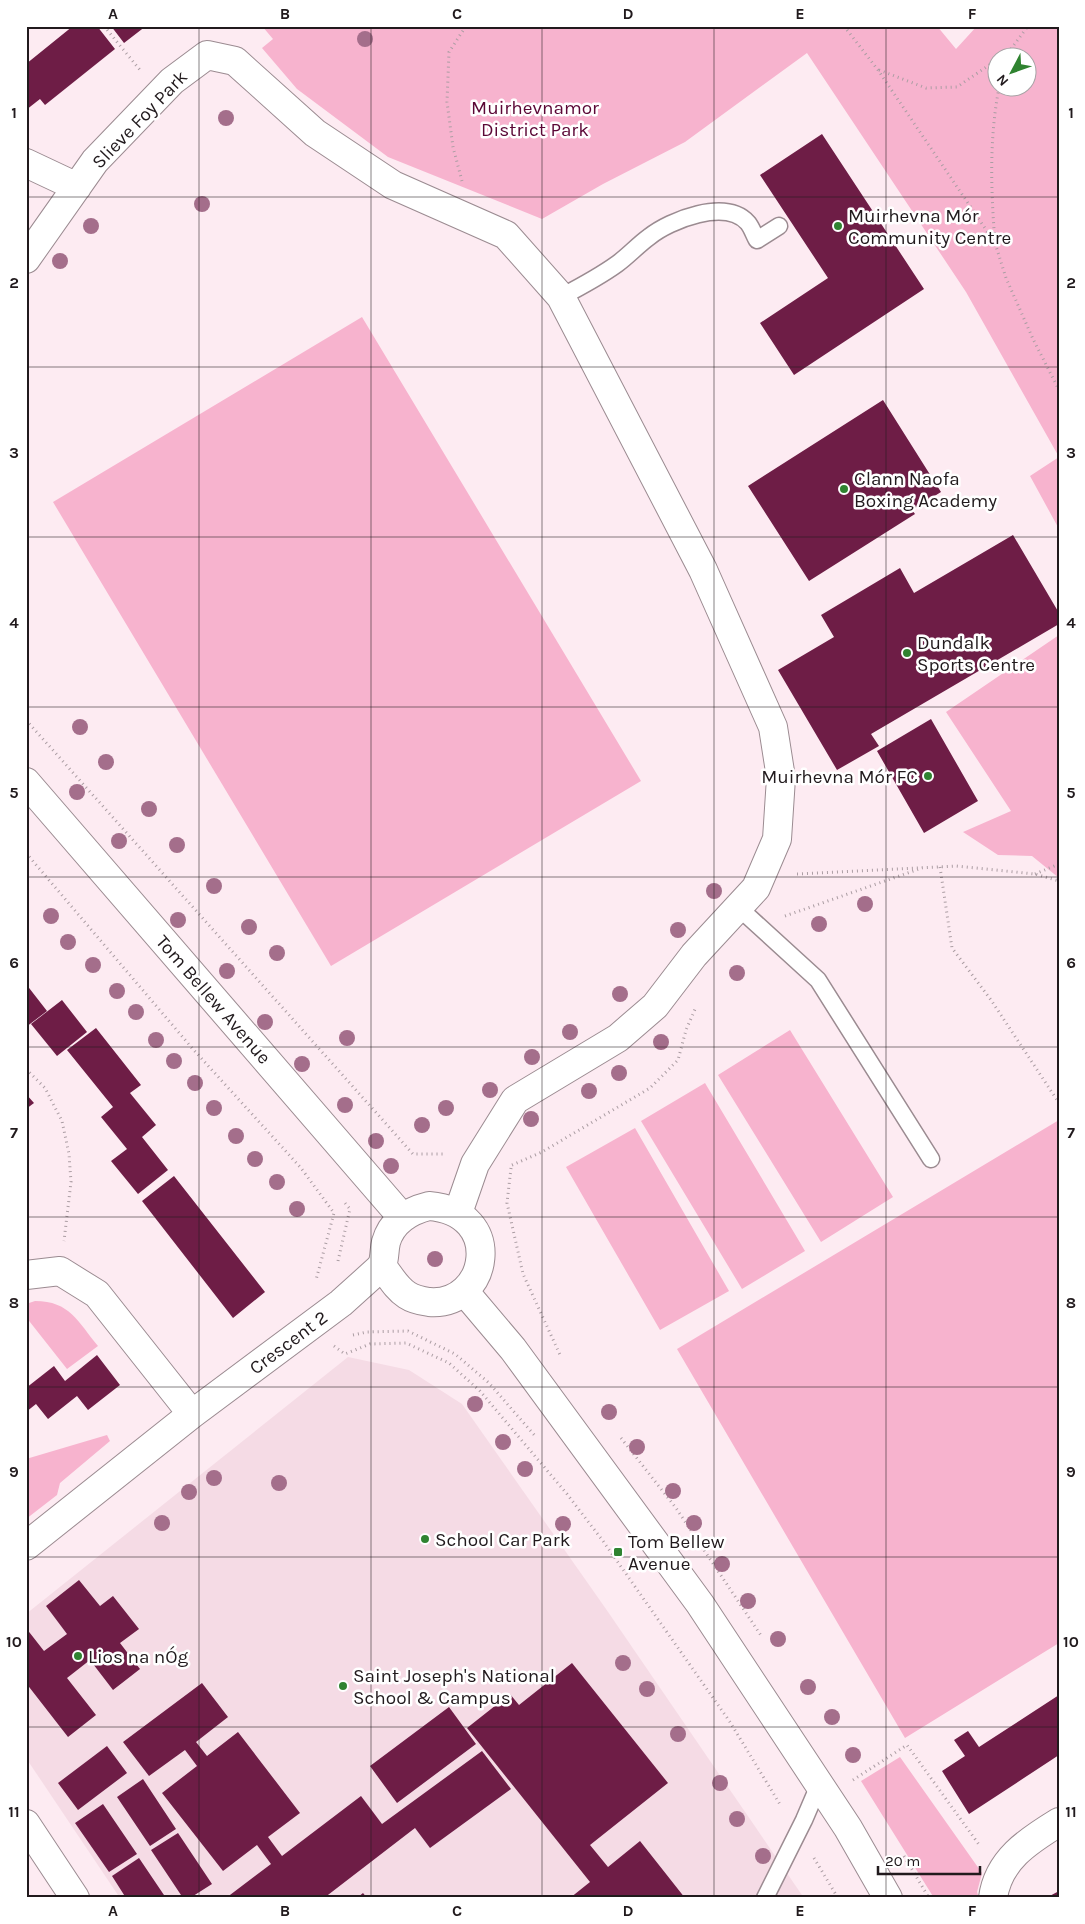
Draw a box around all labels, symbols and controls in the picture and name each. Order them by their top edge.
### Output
text: A [108,4,118,23]
text: B [280,4,290,23]
text: C [452,4,462,23]
text: D [623,4,634,23]
text: E [795,4,805,23]
text: F [968,4,977,23]
north arrow [988,48,1038,98]
street label: Slieve Foy Park [87,66,192,173]
text: N [993,71,1012,90]
park label: Muirhevnamor District Park [471,97,599,141]
text: 1 [11,103,17,122]
text: 1 [1068,103,1074,122]
place label: Muirhevna Mór Community Centre [848,205,1011,249]
marker: Muirhevna Mór Community Centre [832,220,844,232]
text: 2 [9,273,19,292]
text: 2 [1066,273,1076,292]
text: 3 [9,443,19,462]
text: 3 [1066,443,1076,462]
place label: Clann Naofa Boxing Academy [854,468,997,512]
marker: Clann Naofa Boxing Academy [838,483,850,495]
text: 4 [9,613,19,632]
text: 4 [1066,613,1076,632]
place label: Dundalk Sports Centre [917,632,1035,676]
marker: Dundalk Sports Centre [901,647,913,659]
place label: Muirhevna Mór FC [761,766,918,788]
marker: Muirhevna Mór FC [922,770,934,782]
text: 5 [9,783,19,802]
text: 5 [1066,783,1076,802]
street label: Tom Bellew Avenue [151,931,275,1069]
text: 6 [9,953,19,972]
text: 6 [1066,953,1076,972]
text: 7 [10,1123,18,1142]
text: 7 [1067,1123,1075,1142]
text: 8 [9,1293,19,1312]
text: 8 [1066,1293,1076,1312]
street label: Crescent 2 [245,1306,332,1379]
text: 9 [9,1462,19,1481]
text: 9 [1066,1462,1076,1481]
place label: School Car Park [435,1529,571,1551]
place label: Tom Bellew Avenue [628,1531,725,1575]
marker: School Car Park [419,1533,431,1545]
marker: Tom Bellew Avenue [612,1546,624,1558]
text: 10 [6,1632,22,1651]
text: 10 [1063,1632,1079,1651]
place label: Lios na nÓg [88,1645,189,1668]
marker: Lios na nÓg [72,1650,84,1662]
place label: Saint Joseph's National School & Campus [353,1665,555,1709]
marker: Saint Joseph's National School & Campus [337,1680,349,1692]
text: 11 [8,1802,20,1821]
text: 11 [1065,1802,1077,1821]
scale bar [878,1844,980,1876]
text: 20 m [885,1852,920,1870]
text: A [108,1901,118,1920]
text: B [280,1901,290,1920]
text: C [452,1901,462,1920]
text: D [623,1901,634,1920]
text: E [795,1901,805,1920]
text: F [968,1901,977,1920]

